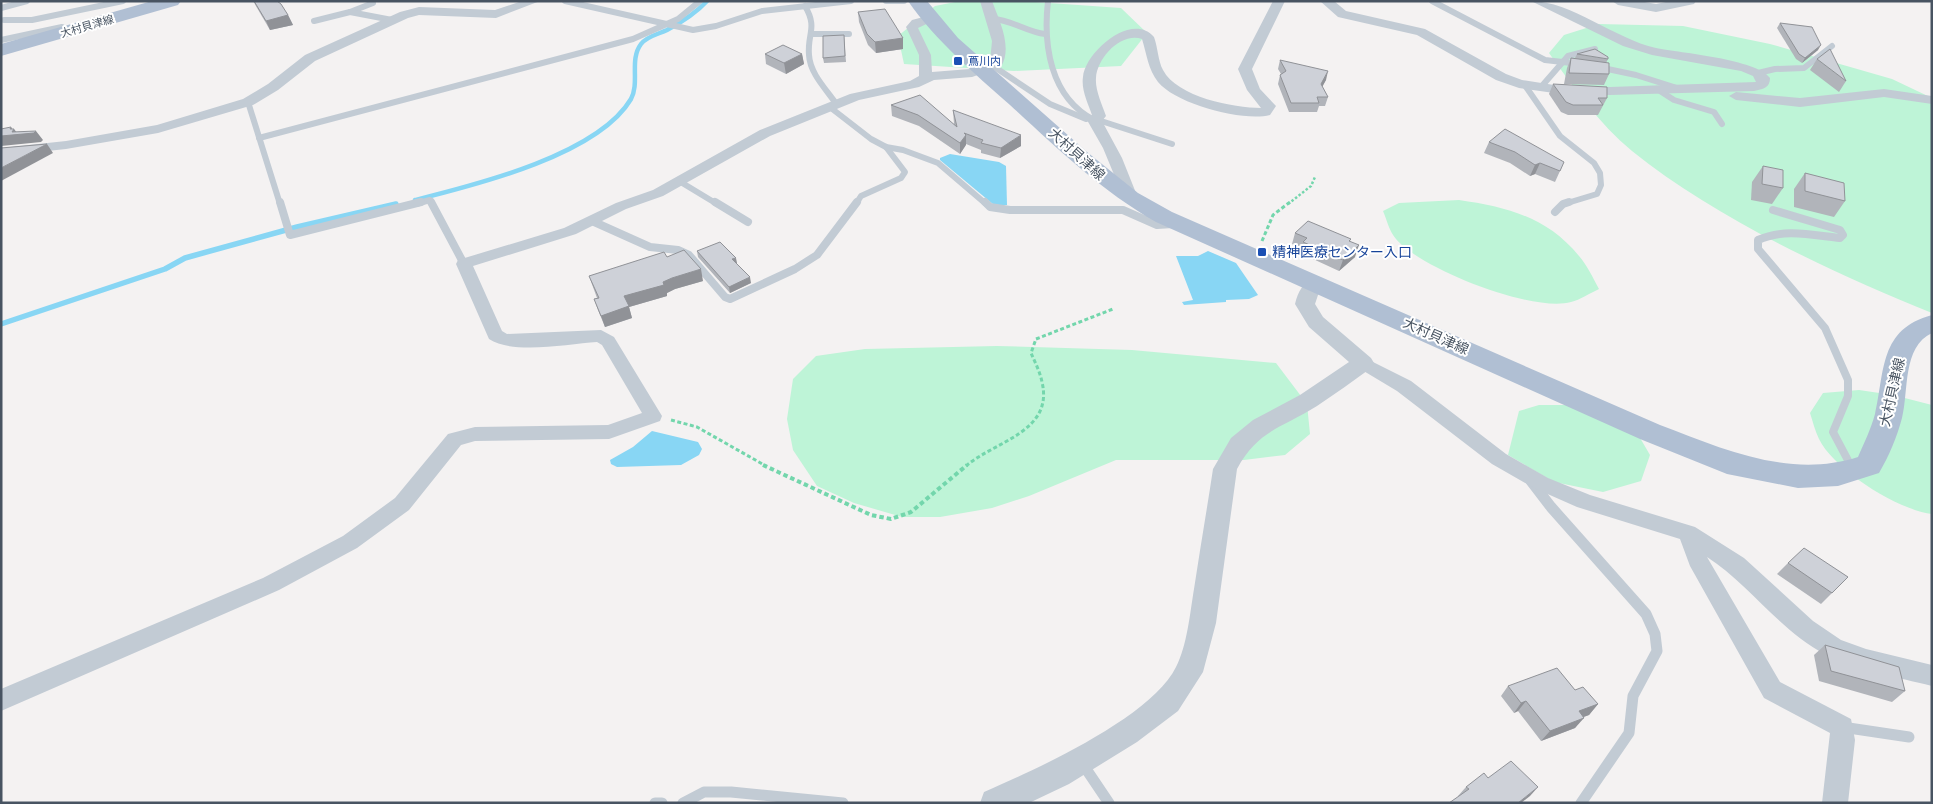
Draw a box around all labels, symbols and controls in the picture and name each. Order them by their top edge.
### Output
street label: 大村貝津線 [59,12,115,40]
place label: 蔦川内 [968,54,1001,68]
marker: 蔦川内 [952,55,964,67]
street label: 大村貝津線 [1045,124,1109,184]
place label: 精神医療センター入口 [1272,243,1412,261]
marker: 精神医療センター入口 [1256,246,1268,258]
street label: 大村貝津線 [1400,314,1472,358]
street label: 大村貝津線 [1875,356,1909,428]

